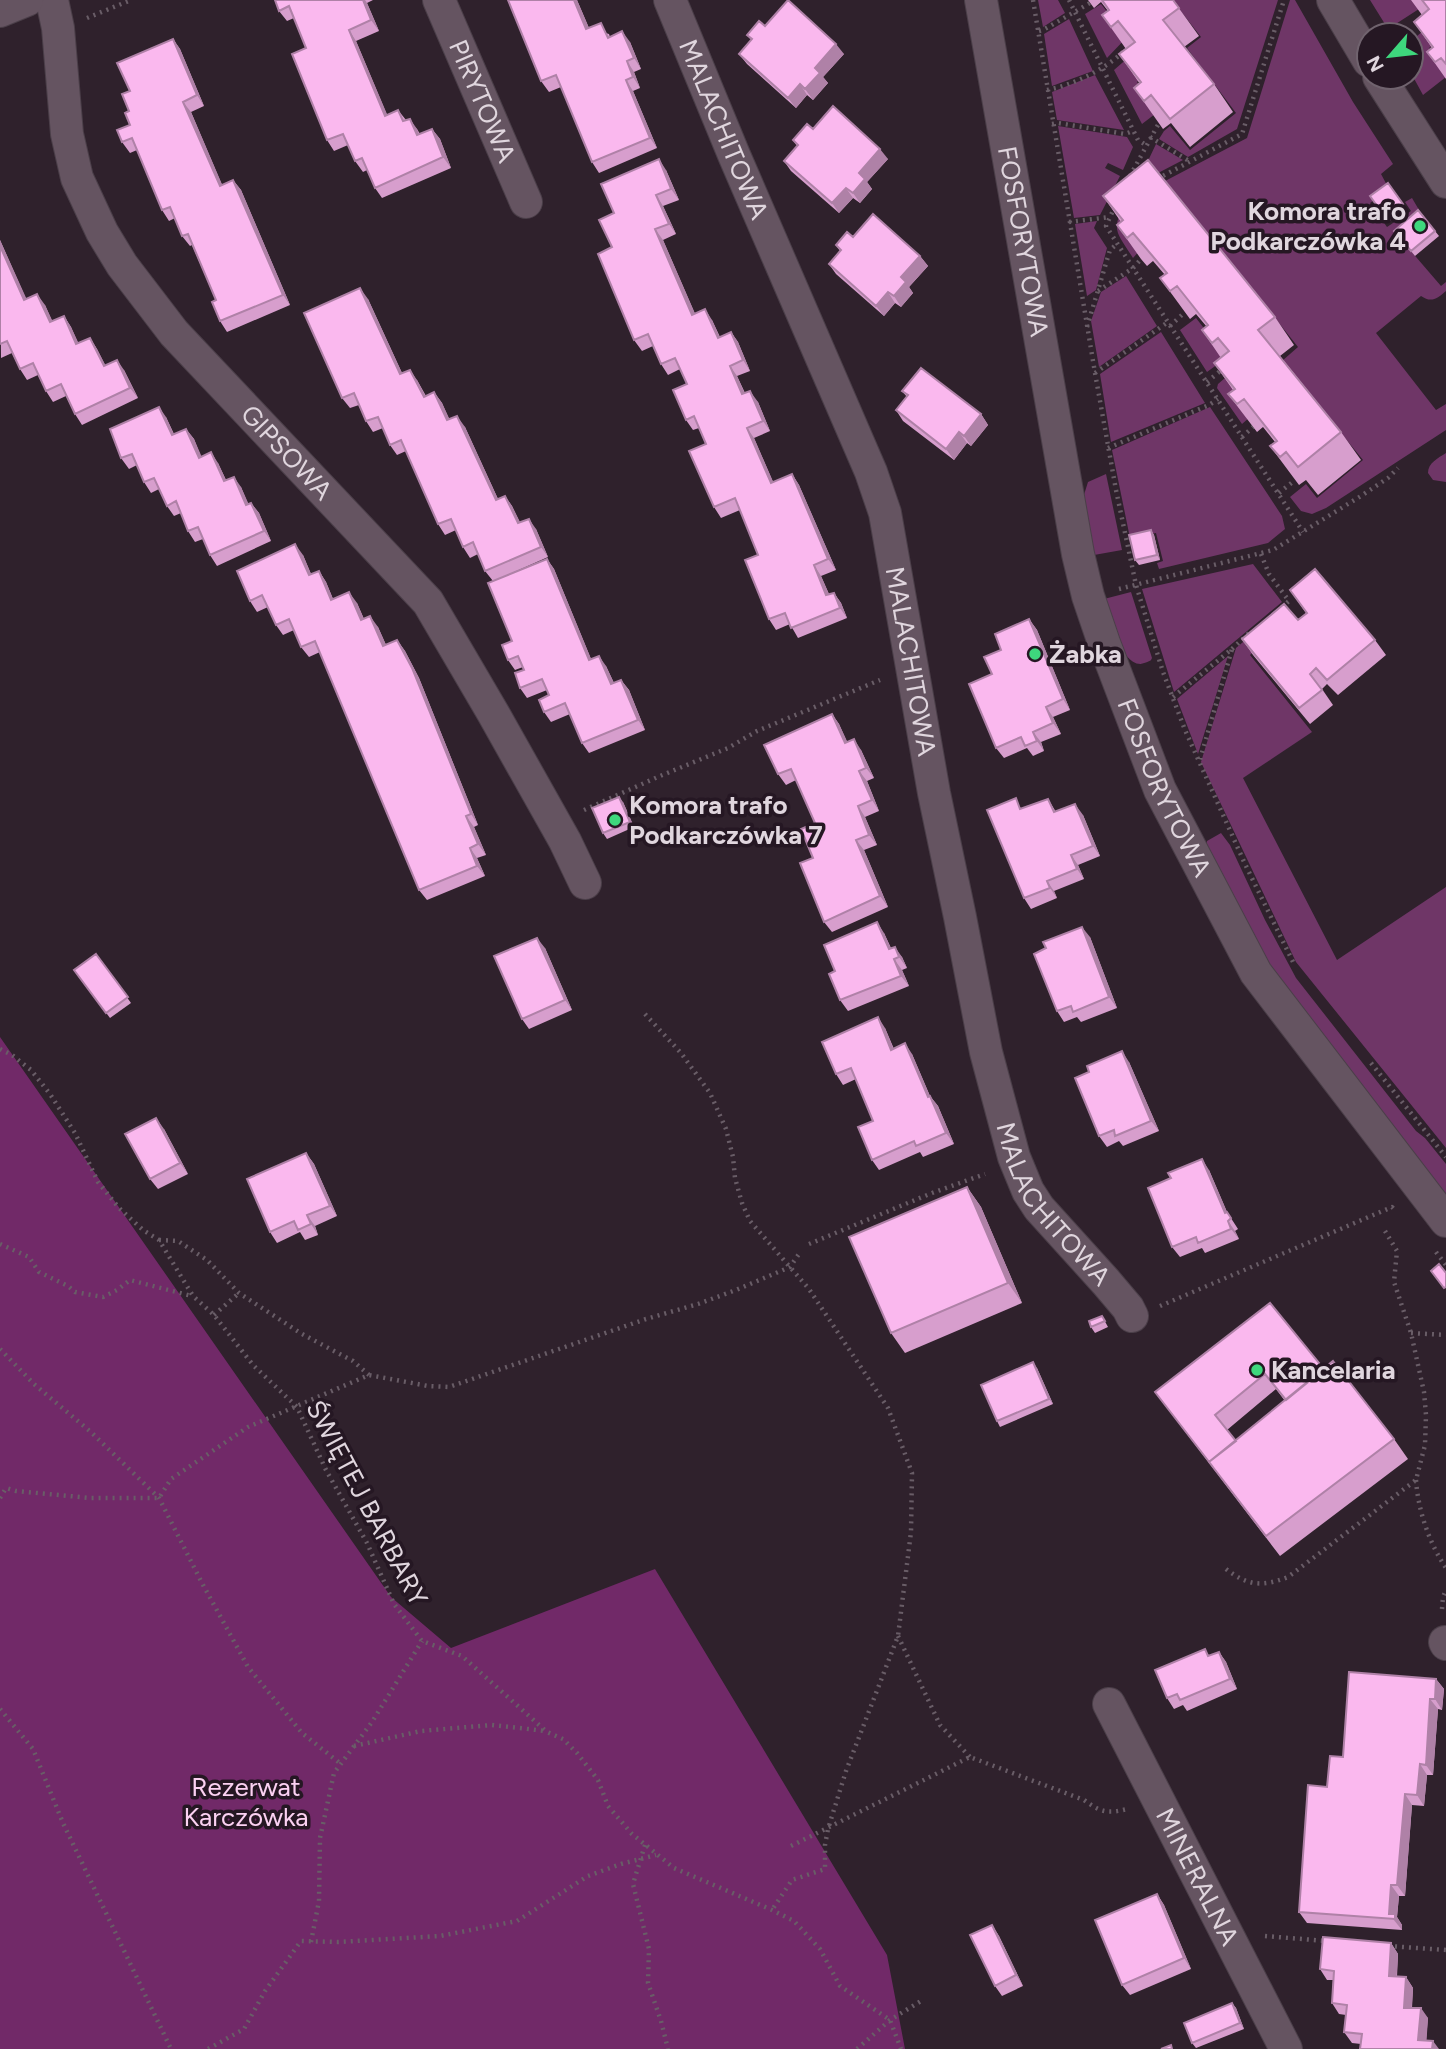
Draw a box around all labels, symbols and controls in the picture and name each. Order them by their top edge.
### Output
north arrow [1355,21,1425,91]
street label: PIRYTOWA [442,35,523,167]
street label: MALACHITOWA [672,35,776,224]
text: N [1362,52,1389,76]
street label: FOSFORYTOWA [991,144,1056,339]
place label: Komora trafo Podkarczówka 4 [1210,195,1406,257]
marker: Komora trafo Podkarczówka 4 [1412,218,1428,234]
street label: GIPSOWA [234,398,339,507]
street label: MALACHITOWA [879,564,943,759]
place label: Żabka [1049,638,1122,670]
marker: Żabka [1027,646,1043,662]
street label: FOSFORYTOWA [1111,694,1219,883]
place label: Komora trafo Podkarczówka 7 [629,789,823,851]
marker: Komora trafo Podkarczówka 7 [607,812,623,828]
street label: MALACHITOWA [989,1119,1118,1293]
place label: Kancelaria [1271,1354,1396,1386]
marker: Kancelaria [1249,1362,1265,1378]
street label: ŚWIĘTEJ BARBARY [299,1395,435,1611]
park label: Rezerwat Karczówka [183,1771,309,1833]
street label: MINERALNA [1149,1803,1246,1951]

